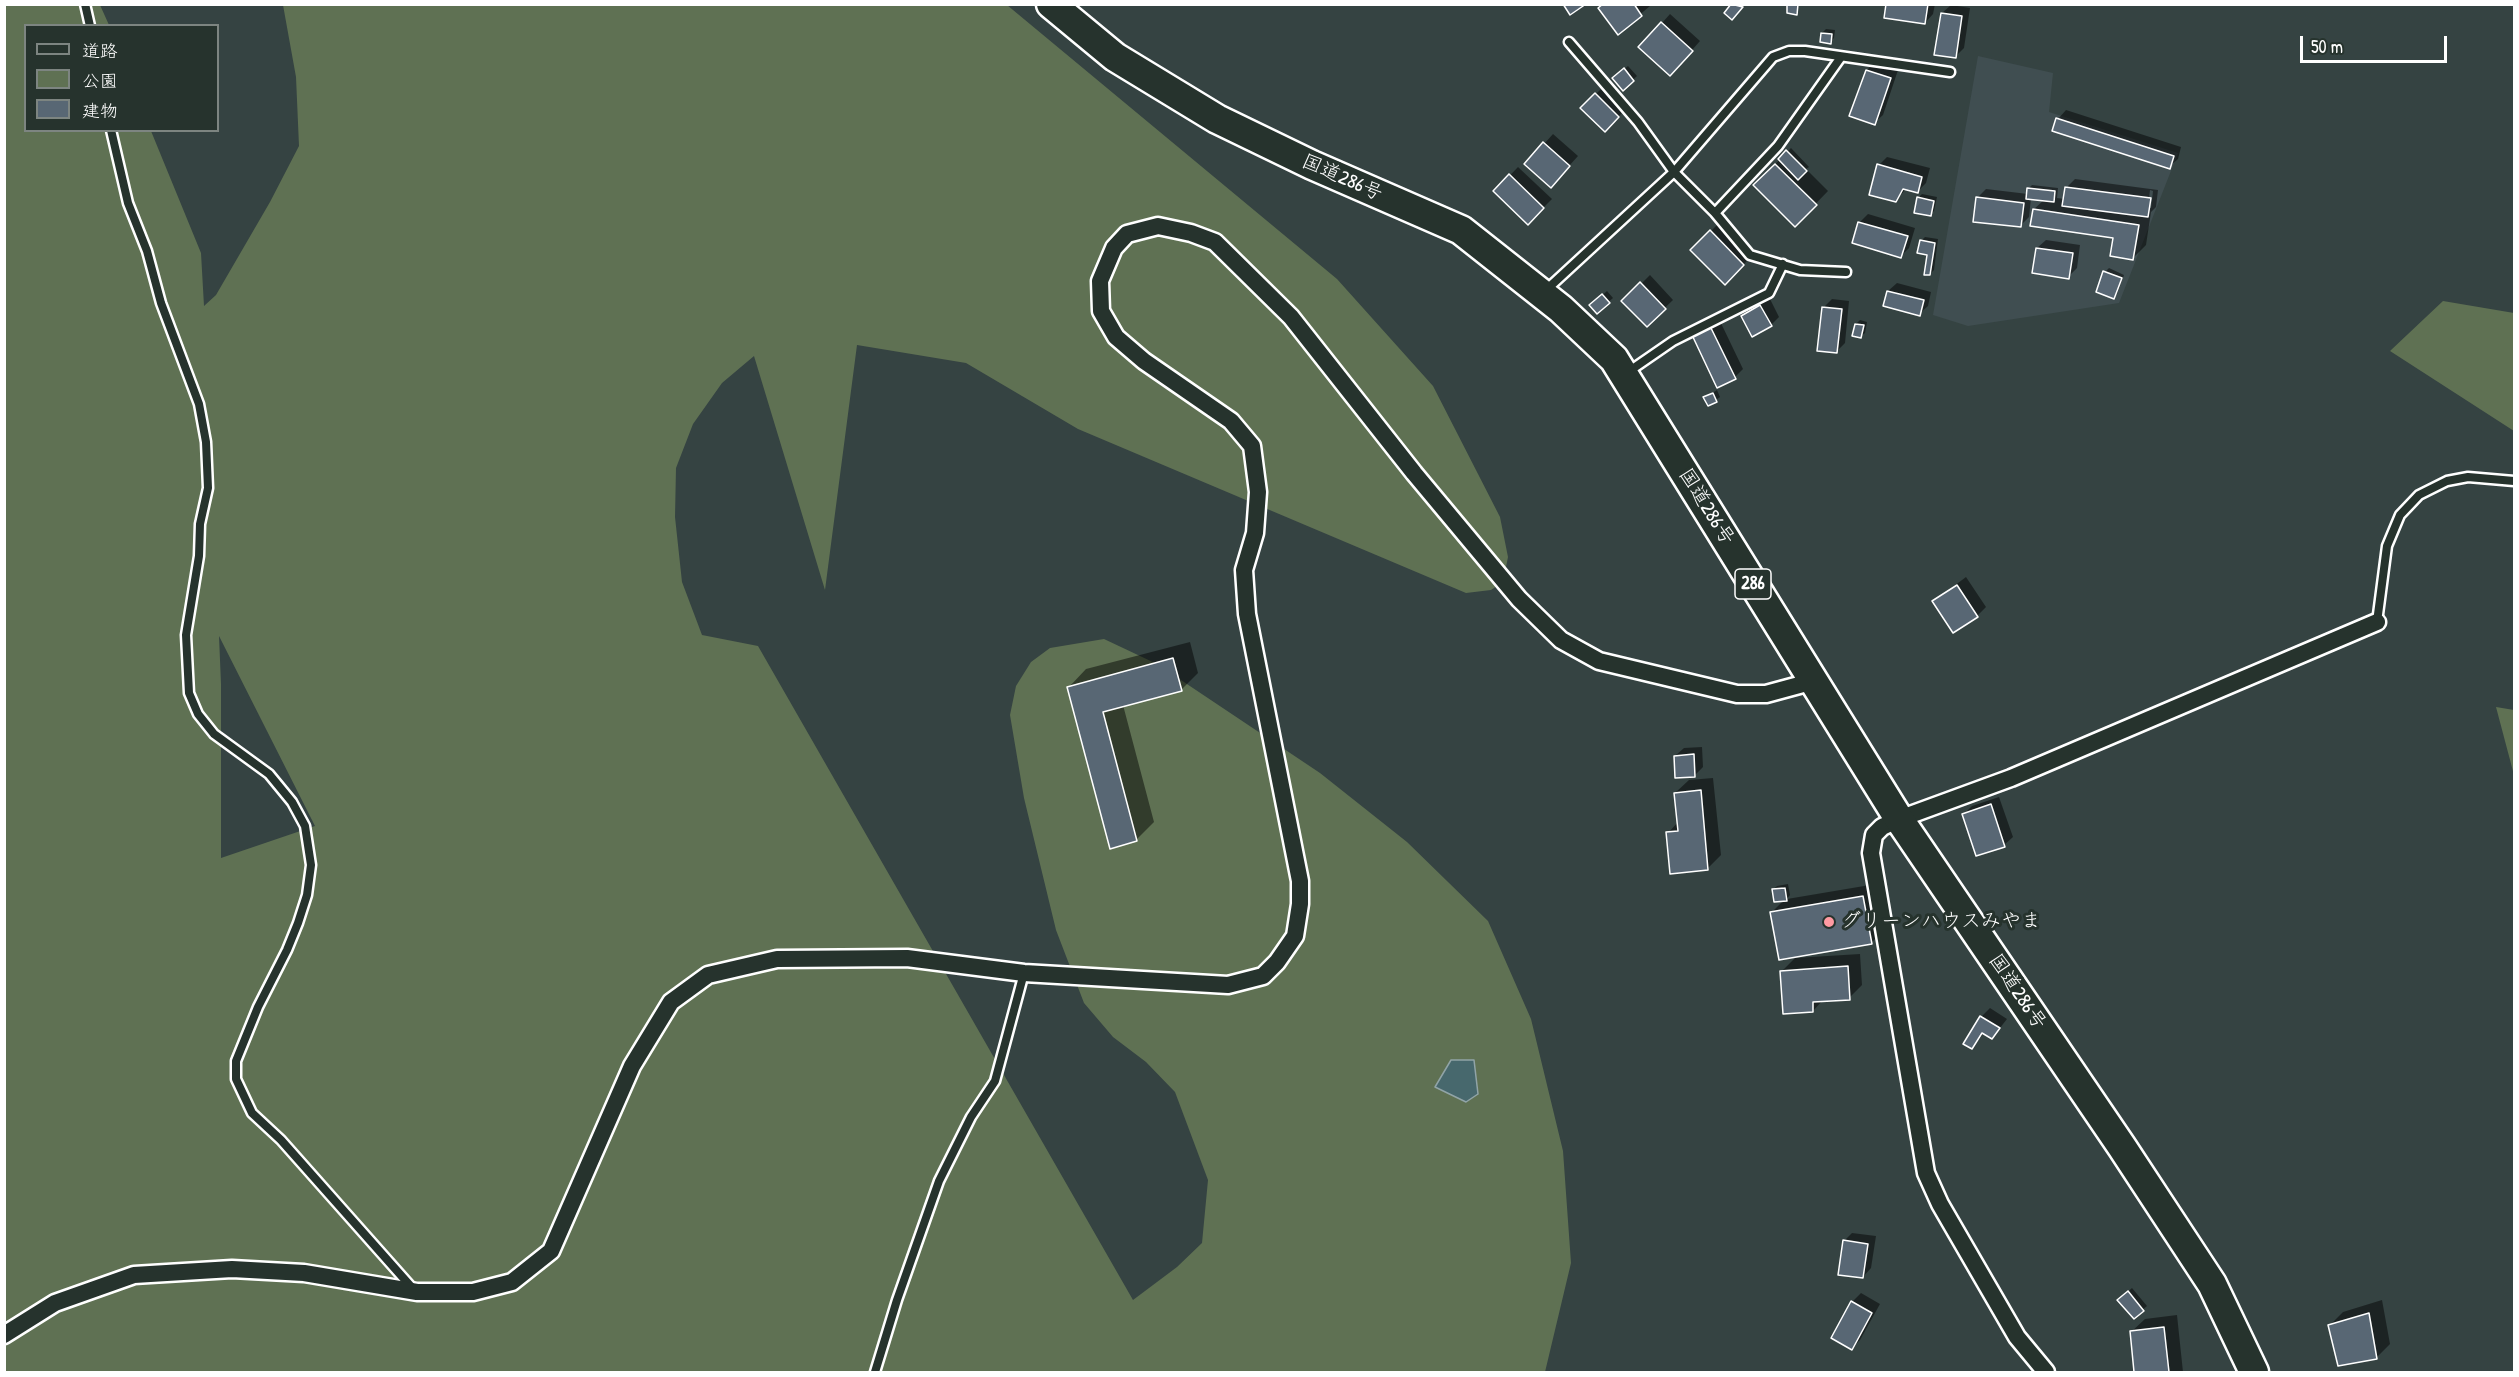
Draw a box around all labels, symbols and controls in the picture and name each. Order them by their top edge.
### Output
legend [24,24,219,132]
scale bar [2303,24,2450,62]
text: 50 m [2311,34,2343,59]
text: 道路 [82,38,118,63]
text: 公園 [82,68,118,93]
text: 建物 [82,98,118,123]
street label: 国道286号 [1298,150,1386,206]
street label: 国道286号 [1673,464,1739,550]
road number: 286 [1735,569,1771,599]
place label: グリーンハウスみやま [1841,910,2041,934]
marker: グリーンハウスみやま [1822,915,1836,929]
street label: 国道286号 [1983,950,2051,1034]

